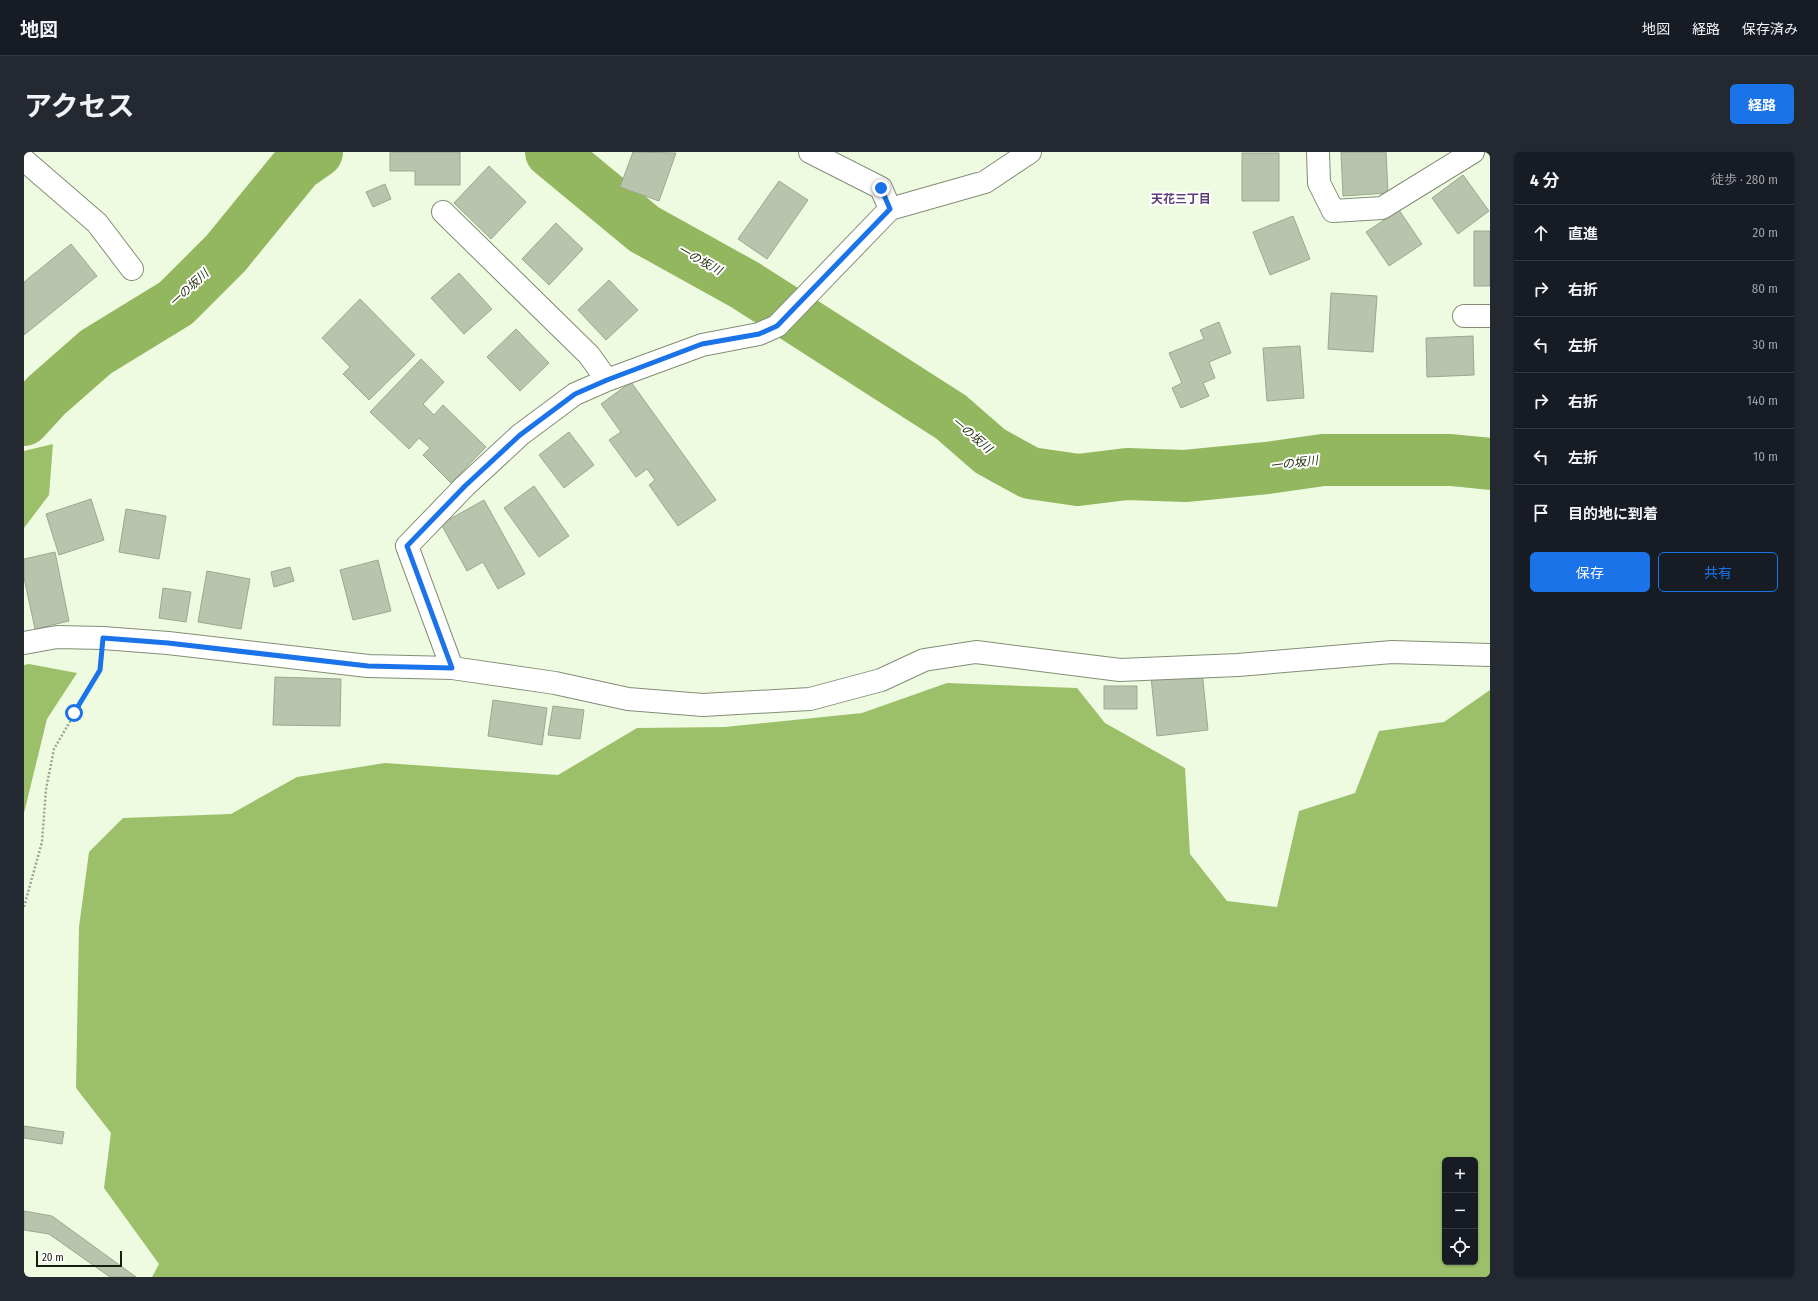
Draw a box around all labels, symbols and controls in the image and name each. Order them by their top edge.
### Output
text: 地図 [20,18,58,41]
text: 地図 [1642,21,1670,38]
text: 経路 [1692,21,1720,38]
text: 保存済み [1742,21,1798,38]
button: 経路 [1730,84,1794,124]
text: アクセス [24,90,135,123]
text: 4 分 [1530,170,1559,191]
text: 徒歩 · 280 m [1711,172,1778,187]
route end [872,179,890,197]
district label: 天花三丁目 [1151,192,1211,206]
icon: ahead [1530,222,1552,244]
text: 直進 [1568,225,1598,243]
text: 20 m [1752,225,1778,240]
water label: 一の坂川 [676,242,726,279]
water label: 一の坂川 [167,265,213,309]
icon: right [1530,278,1552,300]
text: 右折 [1568,281,1598,299]
text: 80 m [1752,281,1778,296]
icon: left [1530,334,1552,356]
text: 左折 [1568,337,1598,355]
text: 30 m [1752,337,1778,352]
icon: right [1530,390,1552,412]
text: 右折 [1568,393,1598,411]
text: 140 m [1747,393,1778,408]
water label: 一の坂川 [949,414,996,457]
icon: left [1530,446,1552,468]
text: 左折 [1568,449,1598,467]
text: 10 m [1753,449,1778,464]
water label: 一の坂川 [1269,453,1321,473]
icon: arrive [1530,502,1552,524]
text: 目的地に到着 [1568,505,1658,523]
button: 保存 [1530,552,1650,592]
button: 共有 [1658,552,1778,592]
route start [65,704,83,722]
map controls [1442,1157,1478,1265]
button: + [1442,1157,1478,1193]
button: − [1442,1193,1478,1229]
button: locate [1442,1229,1478,1265]
scale bar [36,1249,122,1268]
text: 20 m [42,1251,64,1264]

